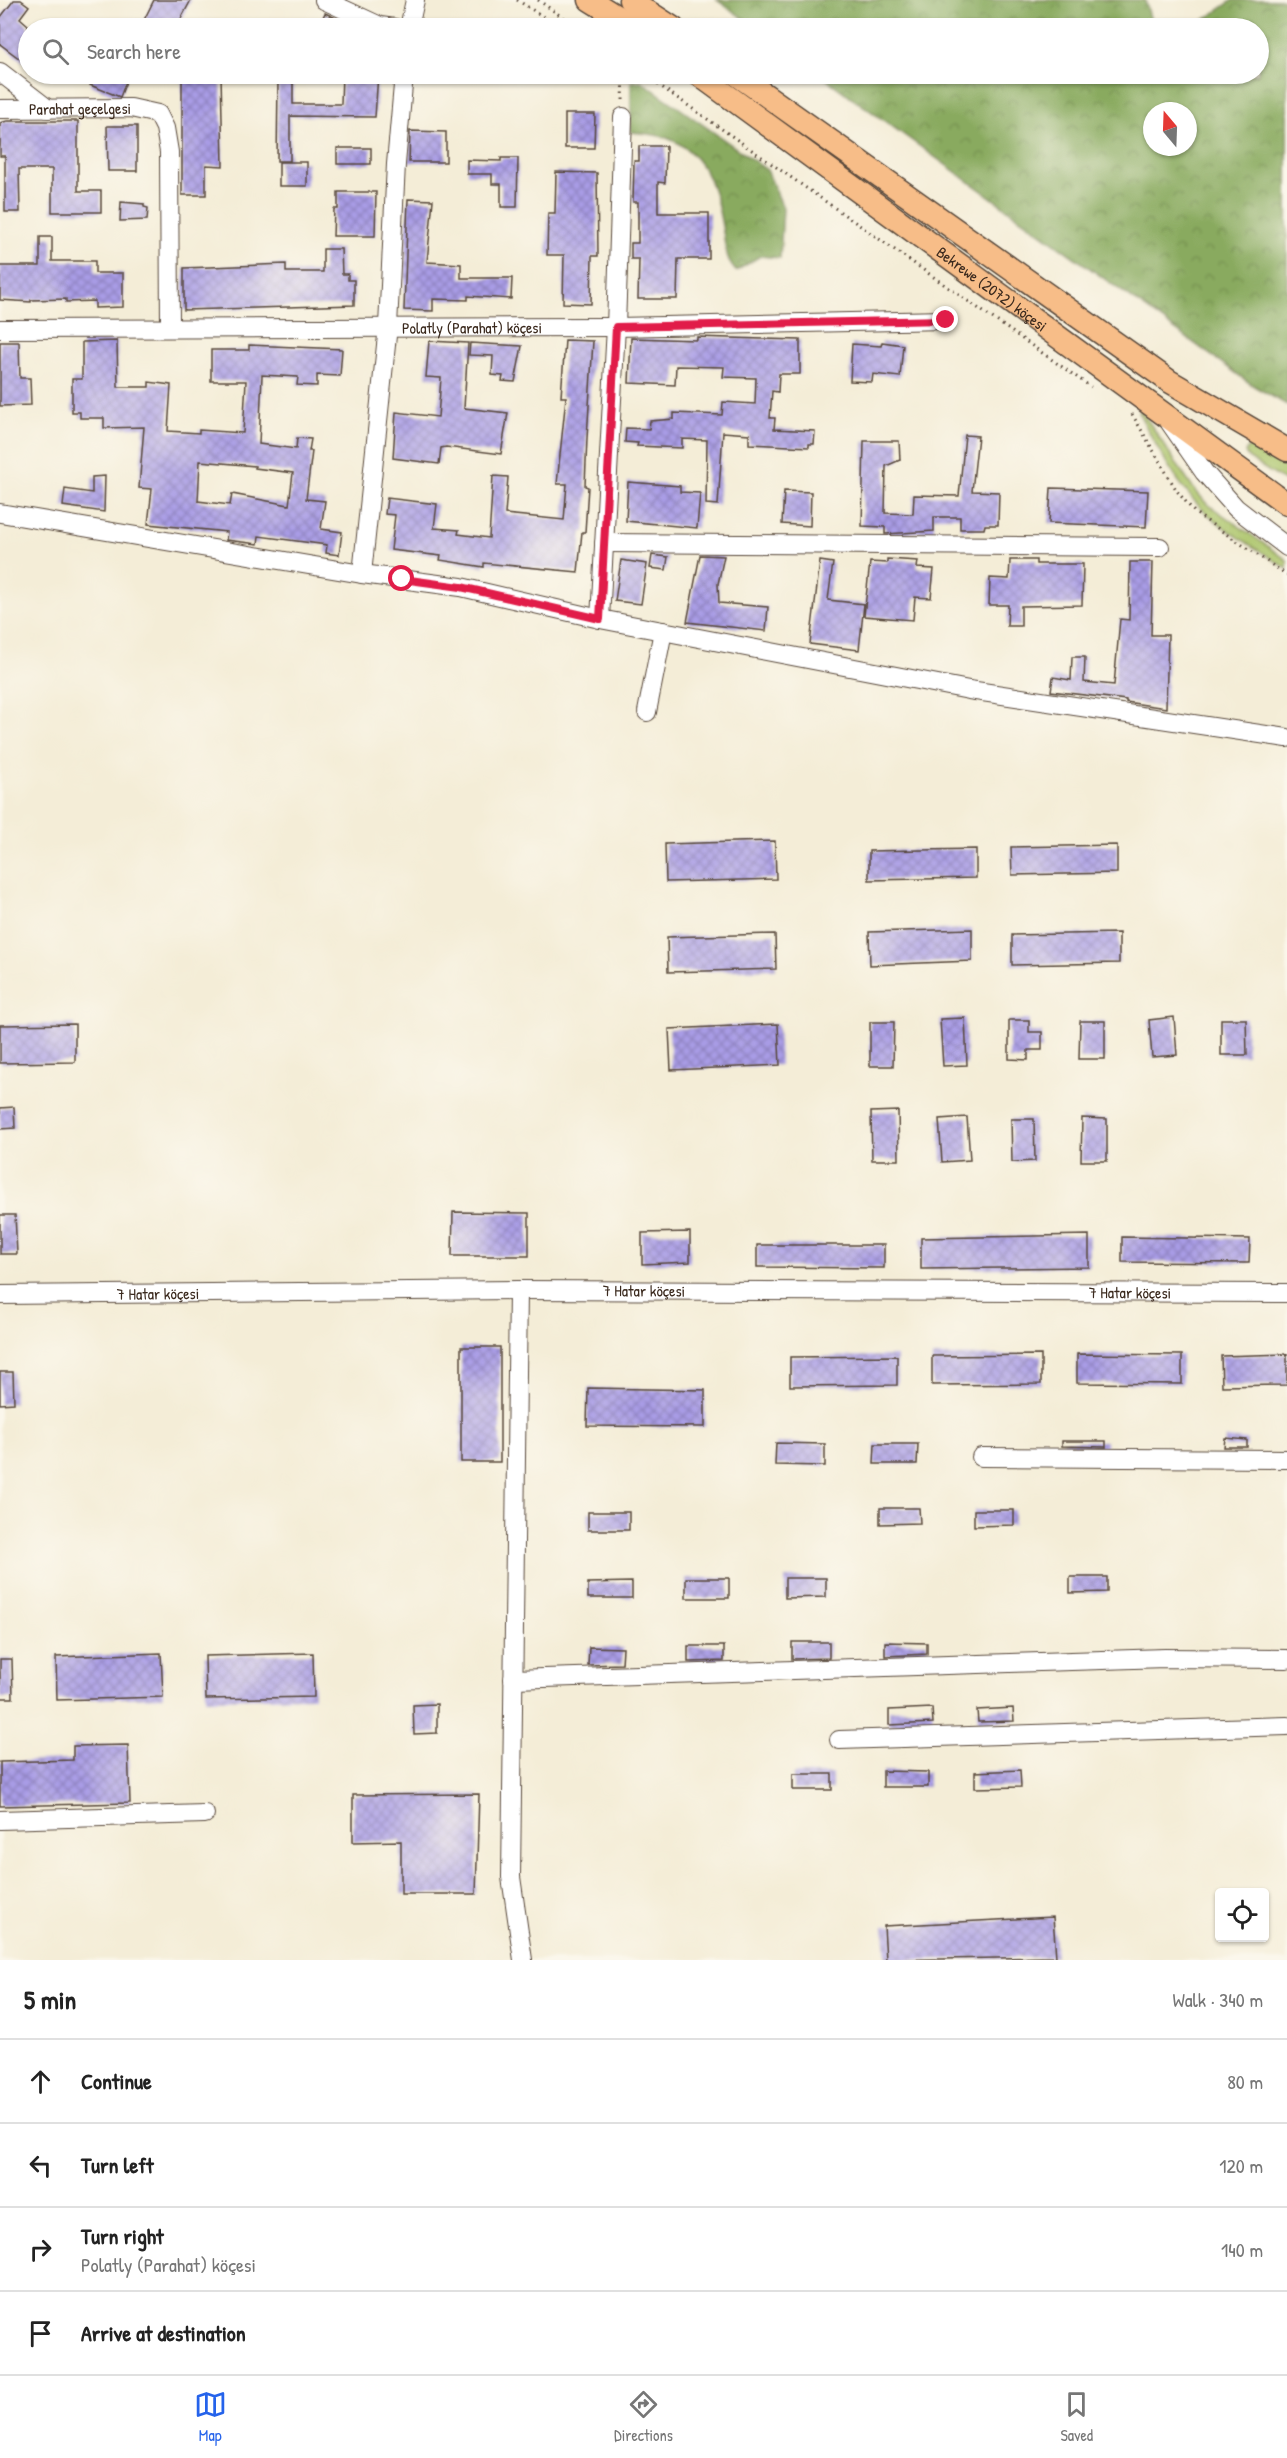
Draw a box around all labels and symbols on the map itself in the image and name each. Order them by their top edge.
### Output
street label: Parahat geçelgesi [29,97,131,120]
north arrow [1143,102,1197,156]
street label: Bekrewe (2072) köçesi [932,241,1052,336]
route end [932,306,958,332]
street label: Polatly (Parahat) köçesi [402,316,542,339]
route start [388,565,414,591]
street label: 7 Hatar köçesi [603,1279,685,1302]
street label: 7 Hatar köçesi [1089,1281,1171,1304]
street label: 7 Hatar köçesi [117,1282,199,1305]

